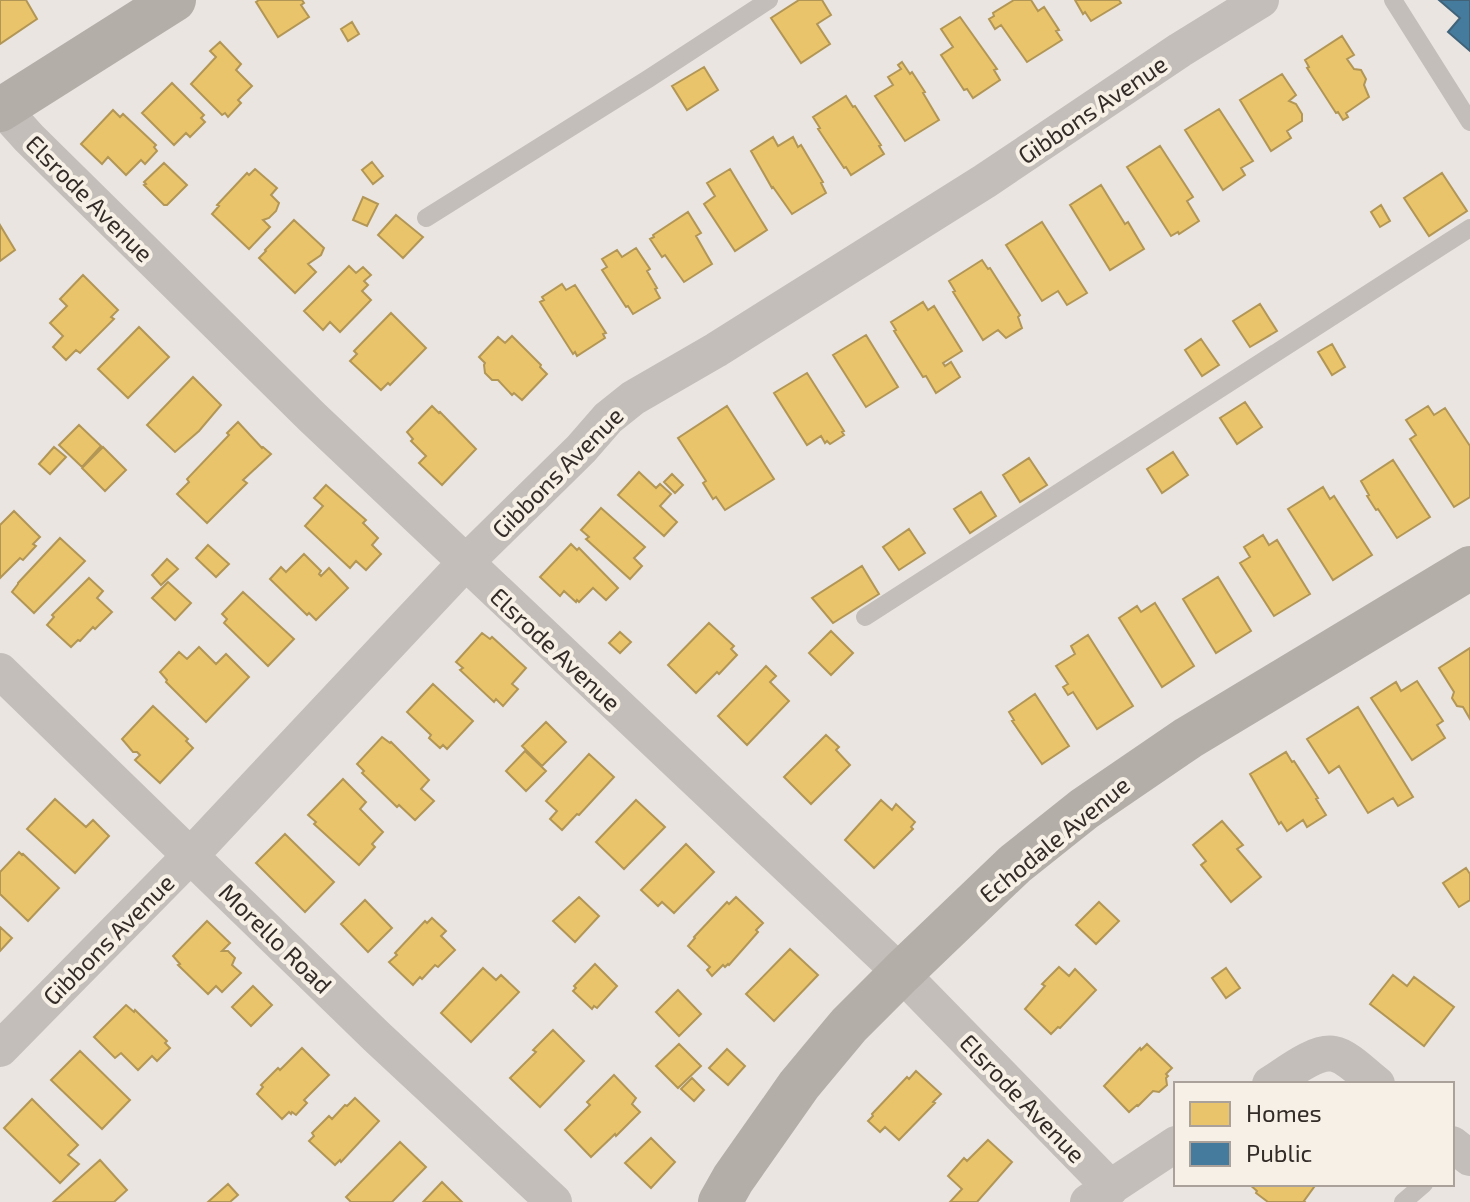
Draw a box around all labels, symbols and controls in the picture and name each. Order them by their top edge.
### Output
street label: Gibbons Avenue [1012,49,1172,169]
street label: Elsrode Avenue [21,129,159,267]
street label: Gibbons Avenue [485,400,629,544]
street label: Elsrode Avenue [485,581,627,717]
street label: Echodale Avenue [973,770,1135,908]
street label: Gibbons Avenue [36,867,180,1011]
street label: Morello Road [214,877,338,999]
street label: Elsrode Avenue [954,1028,1092,1168]
legend [1174,1082,1454,1186]
text: Homes [1246,1098,1322,1127]
text: Public [1246,1138,1312,1167]

